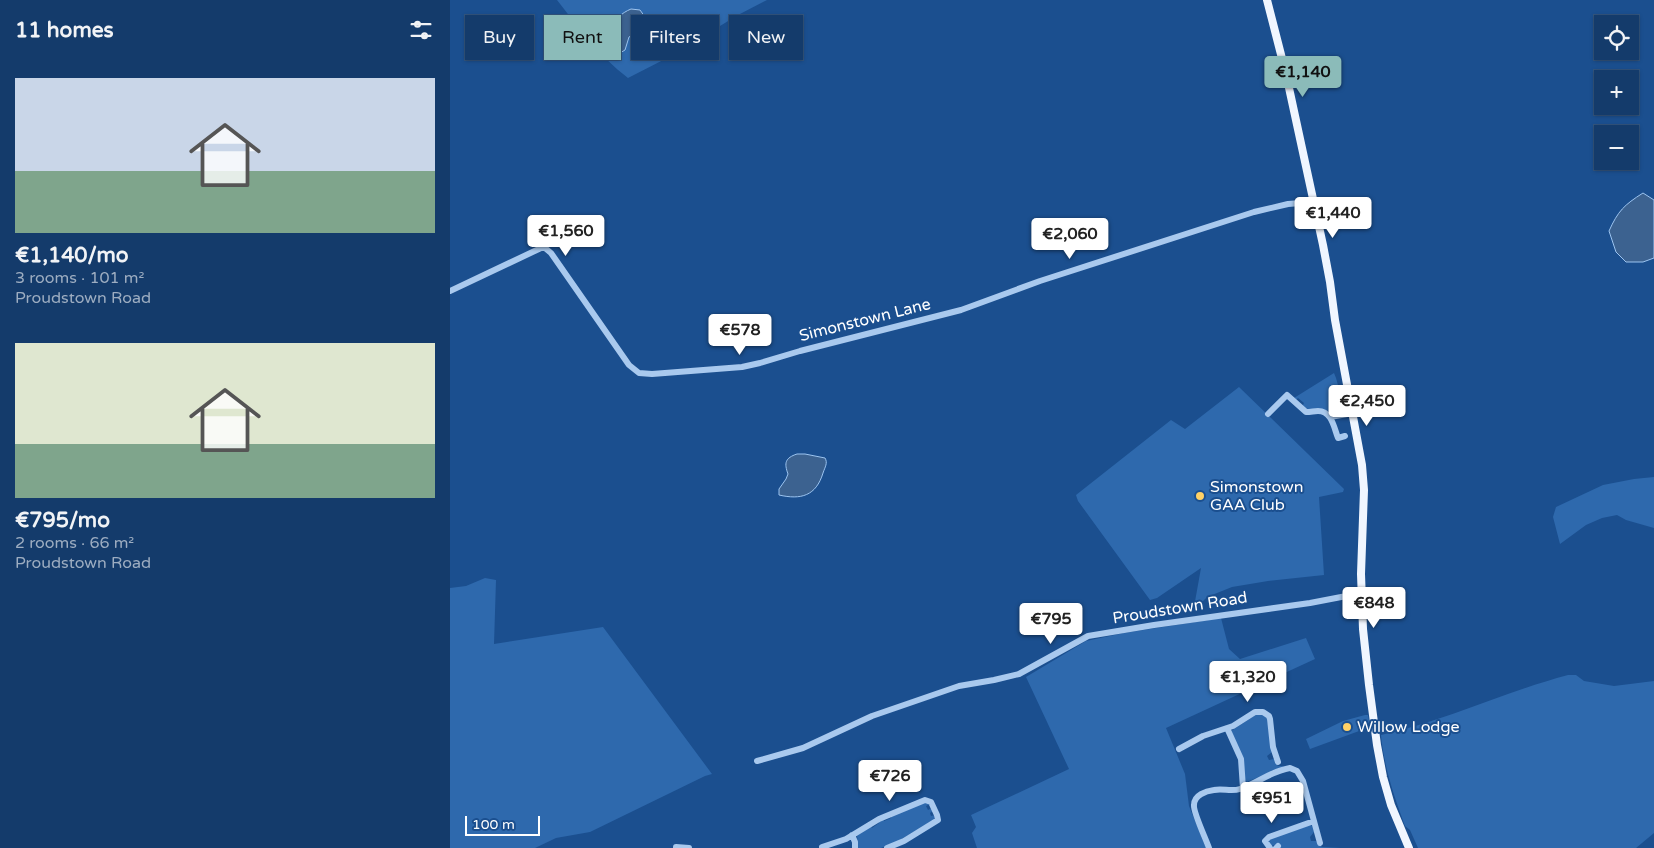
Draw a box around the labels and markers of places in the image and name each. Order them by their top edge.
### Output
pin: €1,140 [1262,56,1344,98]
pin: €1,440 [1292,196,1374,239]
pin: €1,560 [525,214,607,257]
pin: €2,060 [1029,218,1111,260]
pin: €578 [710,314,770,356]
pin: €2,450 [1326,384,1408,427]
place label: Simonstown GAA Club [1210,477,1304,515]
marker: Simonstown GAA Club [1194,490,1206,502]
pin: €848 [1344,586,1404,629]
pin: €795 [1021,602,1081,645]
pin: €1,320 [1207,660,1289,703]
place label: Willow Lodge [1357,717,1460,737]
marker: Willow Lodge [1341,721,1353,733]
pin: €726 [860,760,920,802]
pin: €951 [1242,782,1302,824]

